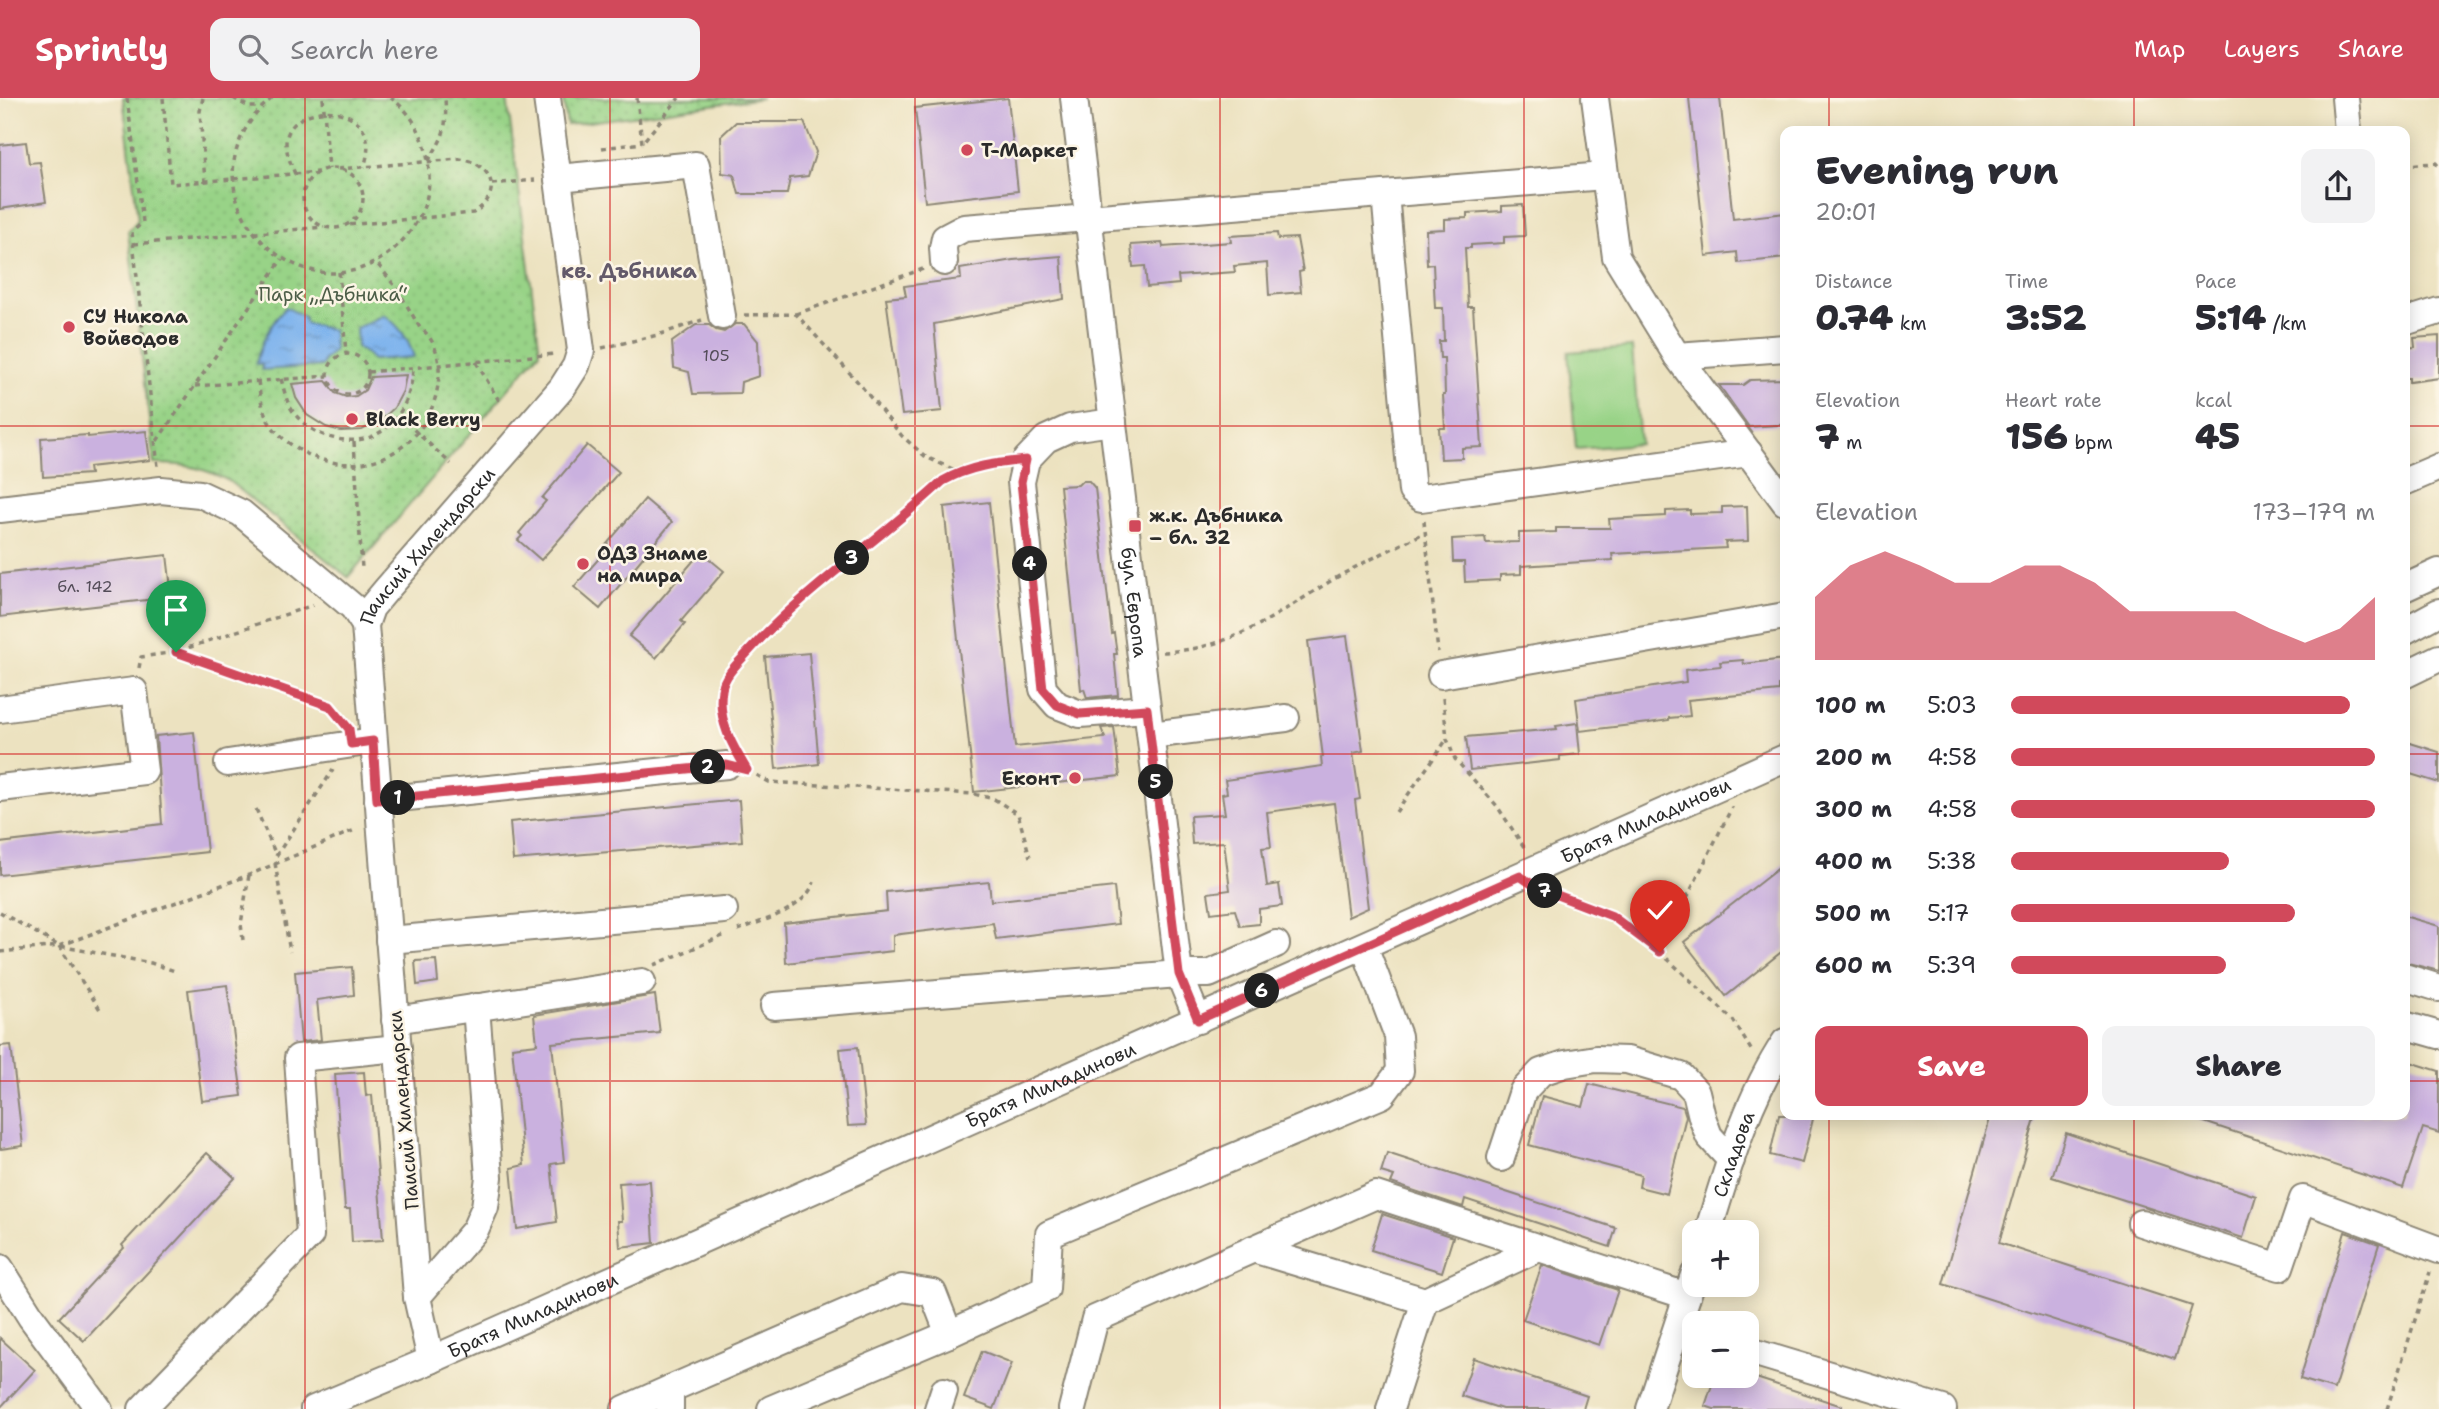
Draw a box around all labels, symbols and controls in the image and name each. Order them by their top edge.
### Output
search box [210,18,700,81]
text: Sprintly [35,27,168,72]
icon: search [234,30,272,68]
text: Search here [290,32,439,67]
text: Map [2134,33,2185,65]
text: Layers [2223,33,2300,65]
text: Share [2338,33,2404,65]
place label: Т-Маркет [981,138,1078,163]
marker: Т-Маркет [959,142,975,158]
text: Evening run [1815,145,2058,196]
button: share [2301,149,2375,223]
text: 20:01 [1815,197,1877,227]
district label: кв. Дъбника [561,257,698,285]
text: Distance [1815,269,1893,294]
text: Time [2005,269,2049,294]
text: Pace [2195,269,2237,294]
park label: Парк „Дъбника“ [258,282,408,307]
text: 0.74 [1815,294,1893,341]
text: 3:52 [2005,294,2086,341]
text: 5:14 [2195,294,2266,341]
place label: СУ Никола Войводов [83,304,188,351]
text: km [1893,311,1927,336]
text: /km [2266,311,2307,336]
marker: СУ Никола Войводов [61,319,77,335]
house number: 105 [702,345,730,366]
text: Elevation [1815,388,1900,413]
text: Heart rate [2005,388,2102,413]
text: kcal [2195,388,2232,413]
place label: Black Berry [366,407,481,432]
marker: Black Berry [344,411,360,427]
text: 7 [1815,413,1840,460]
text: 156 [2005,413,2068,460]
text: 45 [2195,413,2240,460]
text: m [1840,430,1862,455]
text: bpm [2068,430,2113,455]
street label: Паисий Хилендарски [354,462,501,628]
text: Elevation [1815,497,1918,527]
text: 173–179 m [2252,497,2375,527]
place label: ж.к. Дъбника – бл. 32 [1149,503,1283,550]
marker: ж.к. Дъбника – бл. 32 [1127,518,1143,534]
pin: 3 [834,540,870,575]
place label: ОДЗ Знаме на мира [597,541,708,588]
text: 3 [845,545,858,570]
pin: 4 [1012,546,1048,582]
street label: бул. Европа [1115,546,1153,659]
text: 4 [1023,551,1036,576]
marker: ОДЗ Знаме на мира [575,556,591,572]
house number: бл. 142 [57,576,113,597]
pin [146,580,206,652]
icon: arrive [157,591,195,629]
text: 100 m [1815,690,1886,720]
text: 5:03 [1927,690,1977,720]
text: 200 m [1815,742,1892,772]
text: 4:58 [1927,742,1978,772]
pin: 2 [690,750,726,784]
text: 2 [701,754,714,779]
pin: 5 [1138,764,1174,800]
place label: Еконт [1001,766,1062,791]
text: 5 [1150,769,1161,794]
marker: Еконт [1067,770,1083,786]
street label: Братя Миладинови [1557,772,1735,869]
pin: 1 [380,780,416,816]
text: 1 [393,785,402,810]
text: 300 m [1815,794,1892,824]
text: 4:58 [1927,794,1978,824]
text: 400 m [1815,846,1892,876]
text: 5:38 [1927,846,1977,876]
pin: 7 [1528,874,1562,908]
text: 7 [1538,878,1551,903]
pin [1630,880,1690,952]
icon: check [1641,891,1679,929]
text: 500 m [1815,898,1890,928]
text: 5:17 [1927,898,1969,928]
text: 600 m [1815,950,1892,980]
text: 5:39 [1927,950,1976,980]
pin: 6 [1244,974,1280,1008]
text: 6 [1255,978,1268,1003]
street label: Паисий Хилендарски [382,1010,425,1210]
button: Save [1815,1026,2088,1106]
button: Share [2102,1026,2375,1106]
street label: Братя Миладинови [962,1036,1140,1134]
street label: Складова [1707,1107,1760,1200]
map controls [1682,1220,1759,1388]
button: + [1682,1220,1759,1297]
street label: Братя Миладинови [444,1267,622,1364]
button: − [1682,1311,1759,1388]

